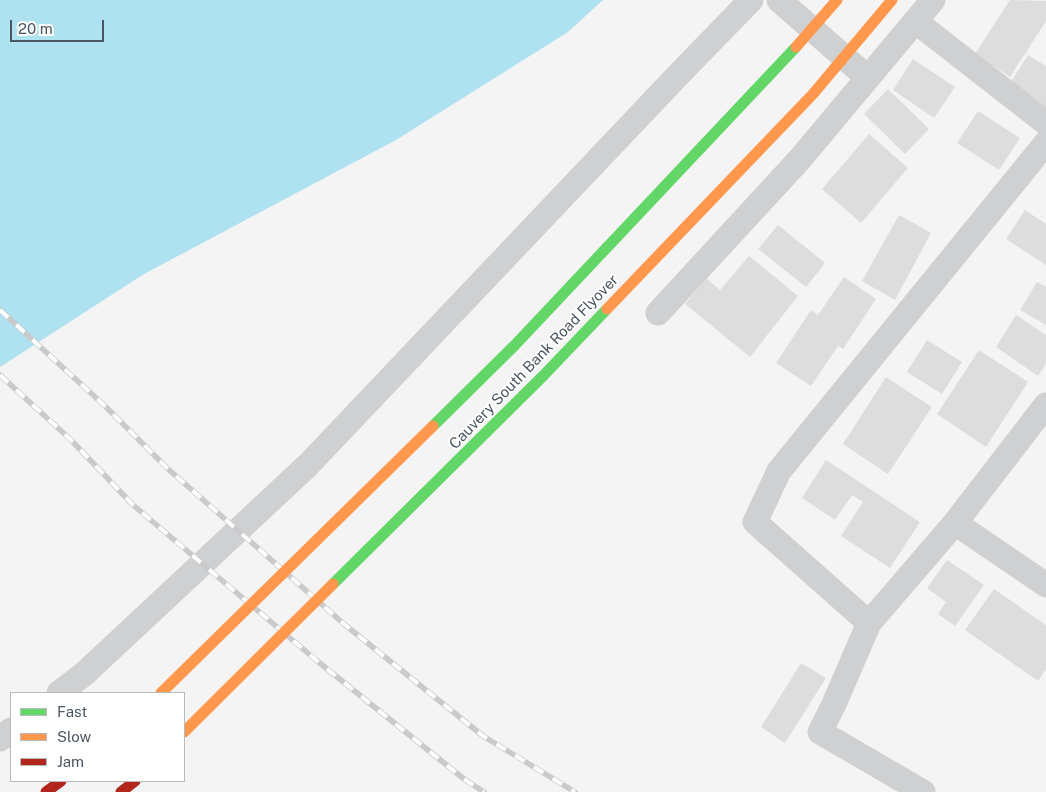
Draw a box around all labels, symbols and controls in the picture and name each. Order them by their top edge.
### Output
scale bar [12,10,106,42]
text: 20 m [18,20,53,37]
street label: Cauvery South Bank Road Flyover [446,271,622,453]
legend [10,692,185,782]
text: Fast [57,703,87,720]
text: Slow [57,728,91,745]
text: Jam [57,753,84,770]

